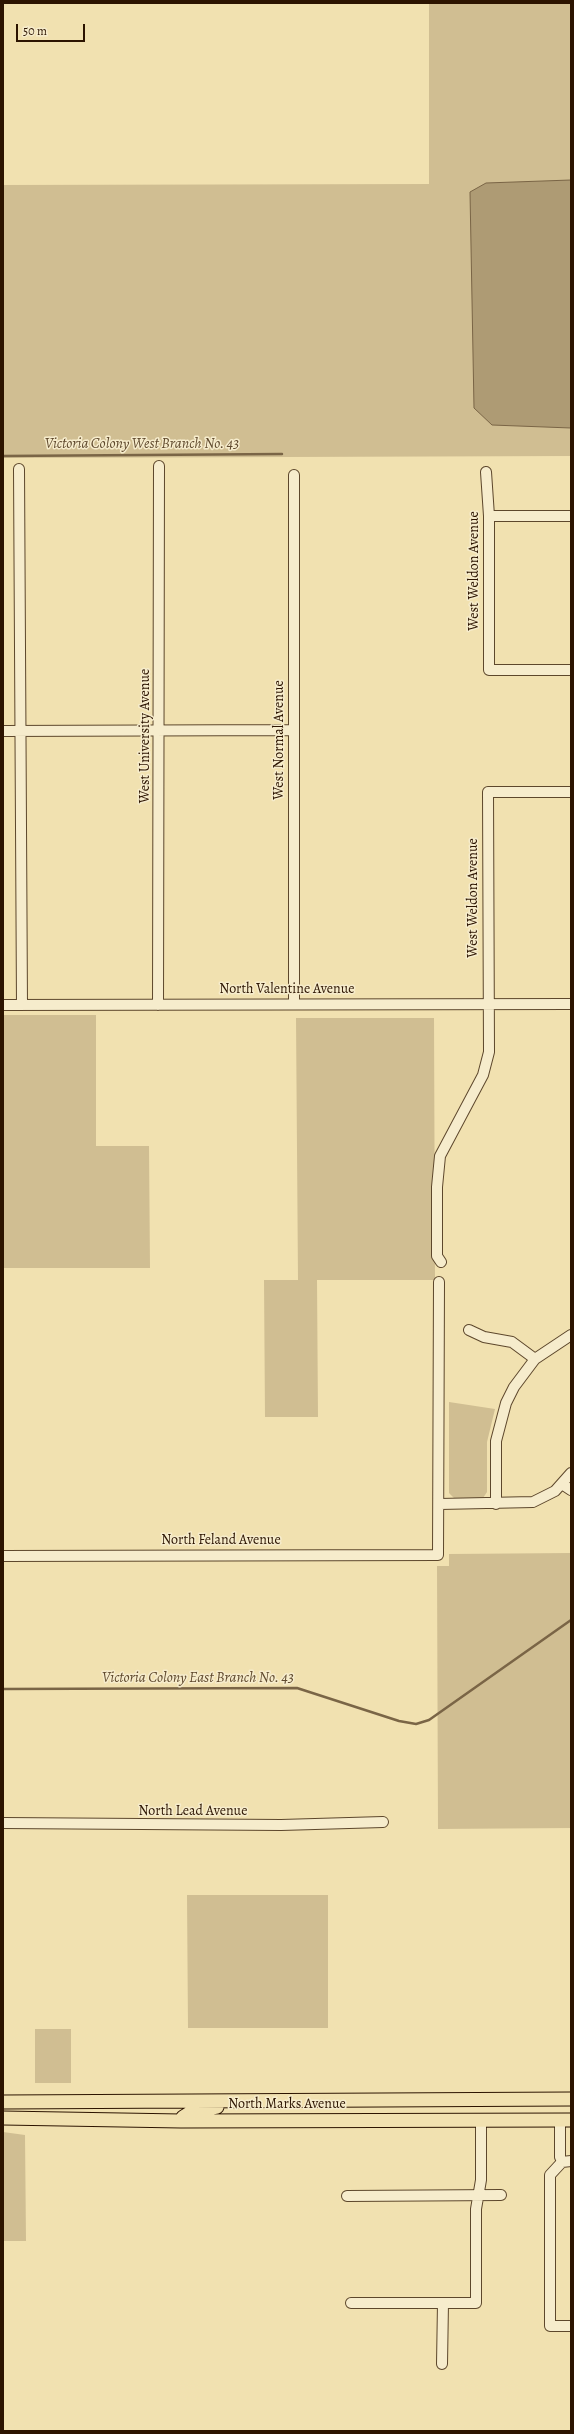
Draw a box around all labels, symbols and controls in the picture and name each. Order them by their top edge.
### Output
scale bar [18,16,87,42]
text: 50 m [23,23,47,39]
water label: Victoria Colony West Branch No. 43 [45,435,239,453]
street label: West Weldon Avenue [467,511,483,631]
street label: West University Avenue [138,669,154,803]
street label: West Normal Avenue [272,680,288,800]
street label: West Weldon Avenue [466,838,482,958]
street label: North Valentine Avenue [219,982,355,998]
street label: North Feland Avenue [161,1533,281,1549]
water label: Victoria Colony East Branch No. 43 [102,1669,294,1687]
street label: North Lead Avenue [139,1804,247,1820]
street label: North Marks Avenue [228,2097,346,2113]

